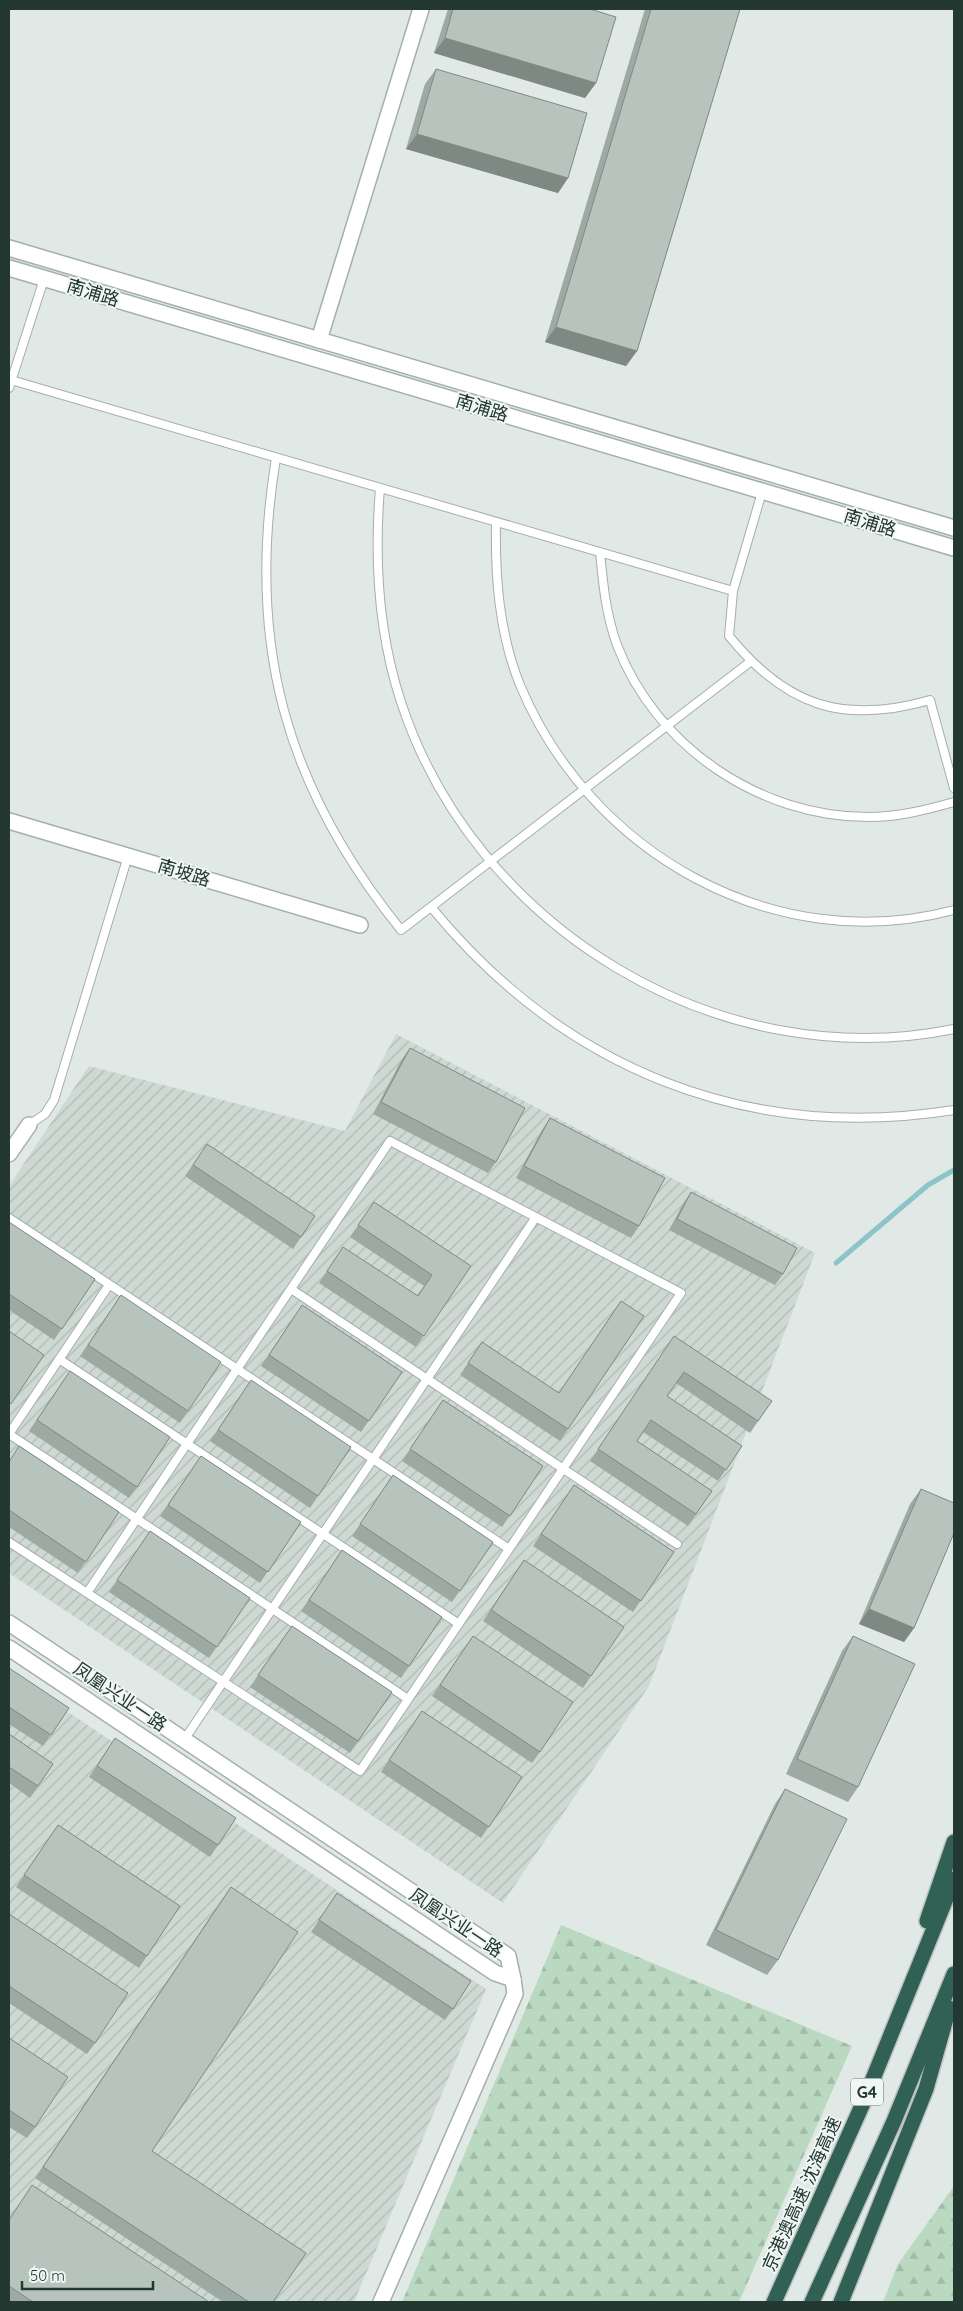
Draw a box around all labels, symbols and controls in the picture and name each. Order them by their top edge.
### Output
street label: 南浦路 [64,274,122,311]
street label: 南浦路 [453,389,511,426]
street label: 南浦路 [841,504,899,541]
street label: 南坡路 [155,854,213,891]
street label: 凤凰兴业一路 [69,1657,171,1736]
street label: 凤凰兴业一路 [405,1883,507,1962]
road number: G4 [851,2078,883,2106]
street label: 京港澳高速 沈海高速 [757,2113,846,2275]
scale bar [22,2258,154,2290]
text: 50 m [30,2266,65,2285]

